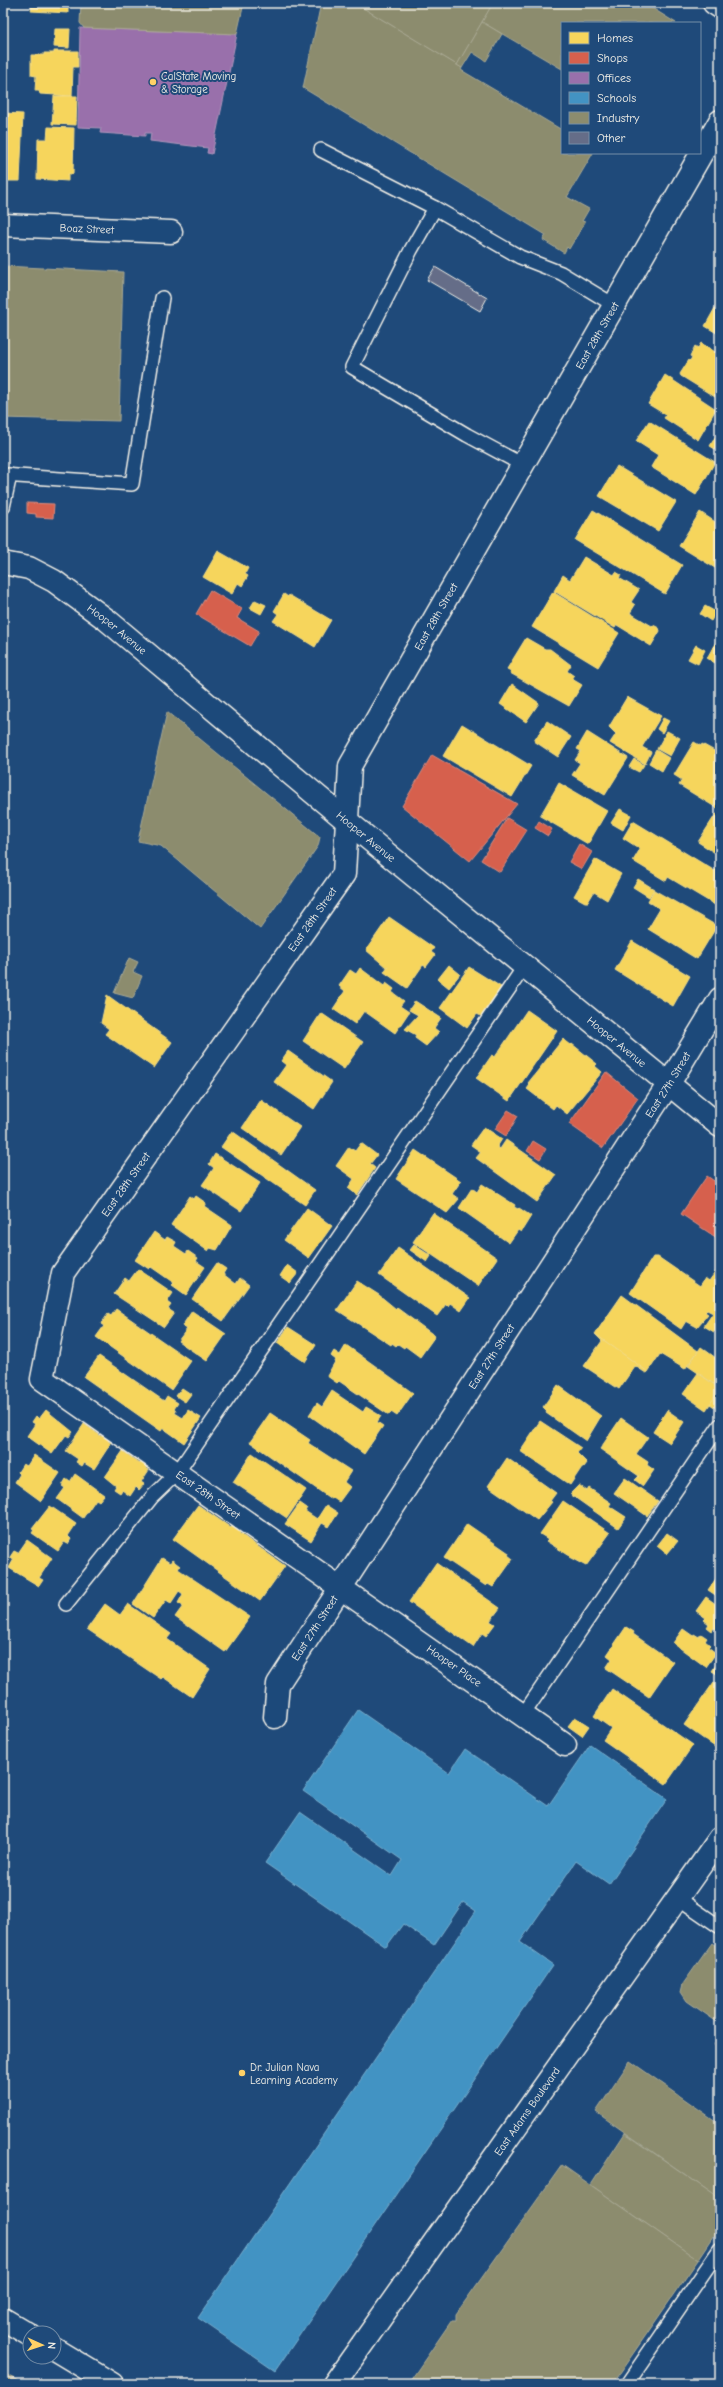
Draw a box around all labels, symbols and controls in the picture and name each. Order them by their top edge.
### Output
legend [561,22,701,154]
text: Homes [597,31,633,45]
text: Shops [597,51,628,65]
place label: CalState Moving & Storage [161,70,236,96]
text: Offices [597,71,631,85]
marker: CalState Moving & Storage [148,77,158,87]
text: Schools [597,91,636,105]
text: Industry [597,111,640,125]
text: Other [597,131,626,145]
street label: Boaz Street [59,221,115,236]
street label: East 28th Street [573,299,622,371]
street label: East 28th Street [411,580,461,652]
street label: Hooper Avenue [85,601,150,657]
street label: Hooper Avenue [334,808,399,865]
street label: East 28th Street [285,884,340,954]
street label: Hooper Avenue [585,1014,649,1070]
street label: East 27th Street [642,1049,693,1120]
street label: East 28th Street [98,1149,153,1219]
street label: East 27th Street [465,1321,518,1391]
street label: East 28th Street [173,1468,243,1522]
street label: East 27th Street [289,1592,341,1663]
street label: Hooper Place [424,1642,484,1690]
place label: Dr. Julian Nava Learning Academy [250,2061,338,2087]
street label: East Adams Boulevard [491,2064,563,2158]
marker: Dr. Julian Nava Learning Academy [237,2068,247,2078]
north arrow [22,2325,62,2365]
text: N [45,2342,58,2349]

